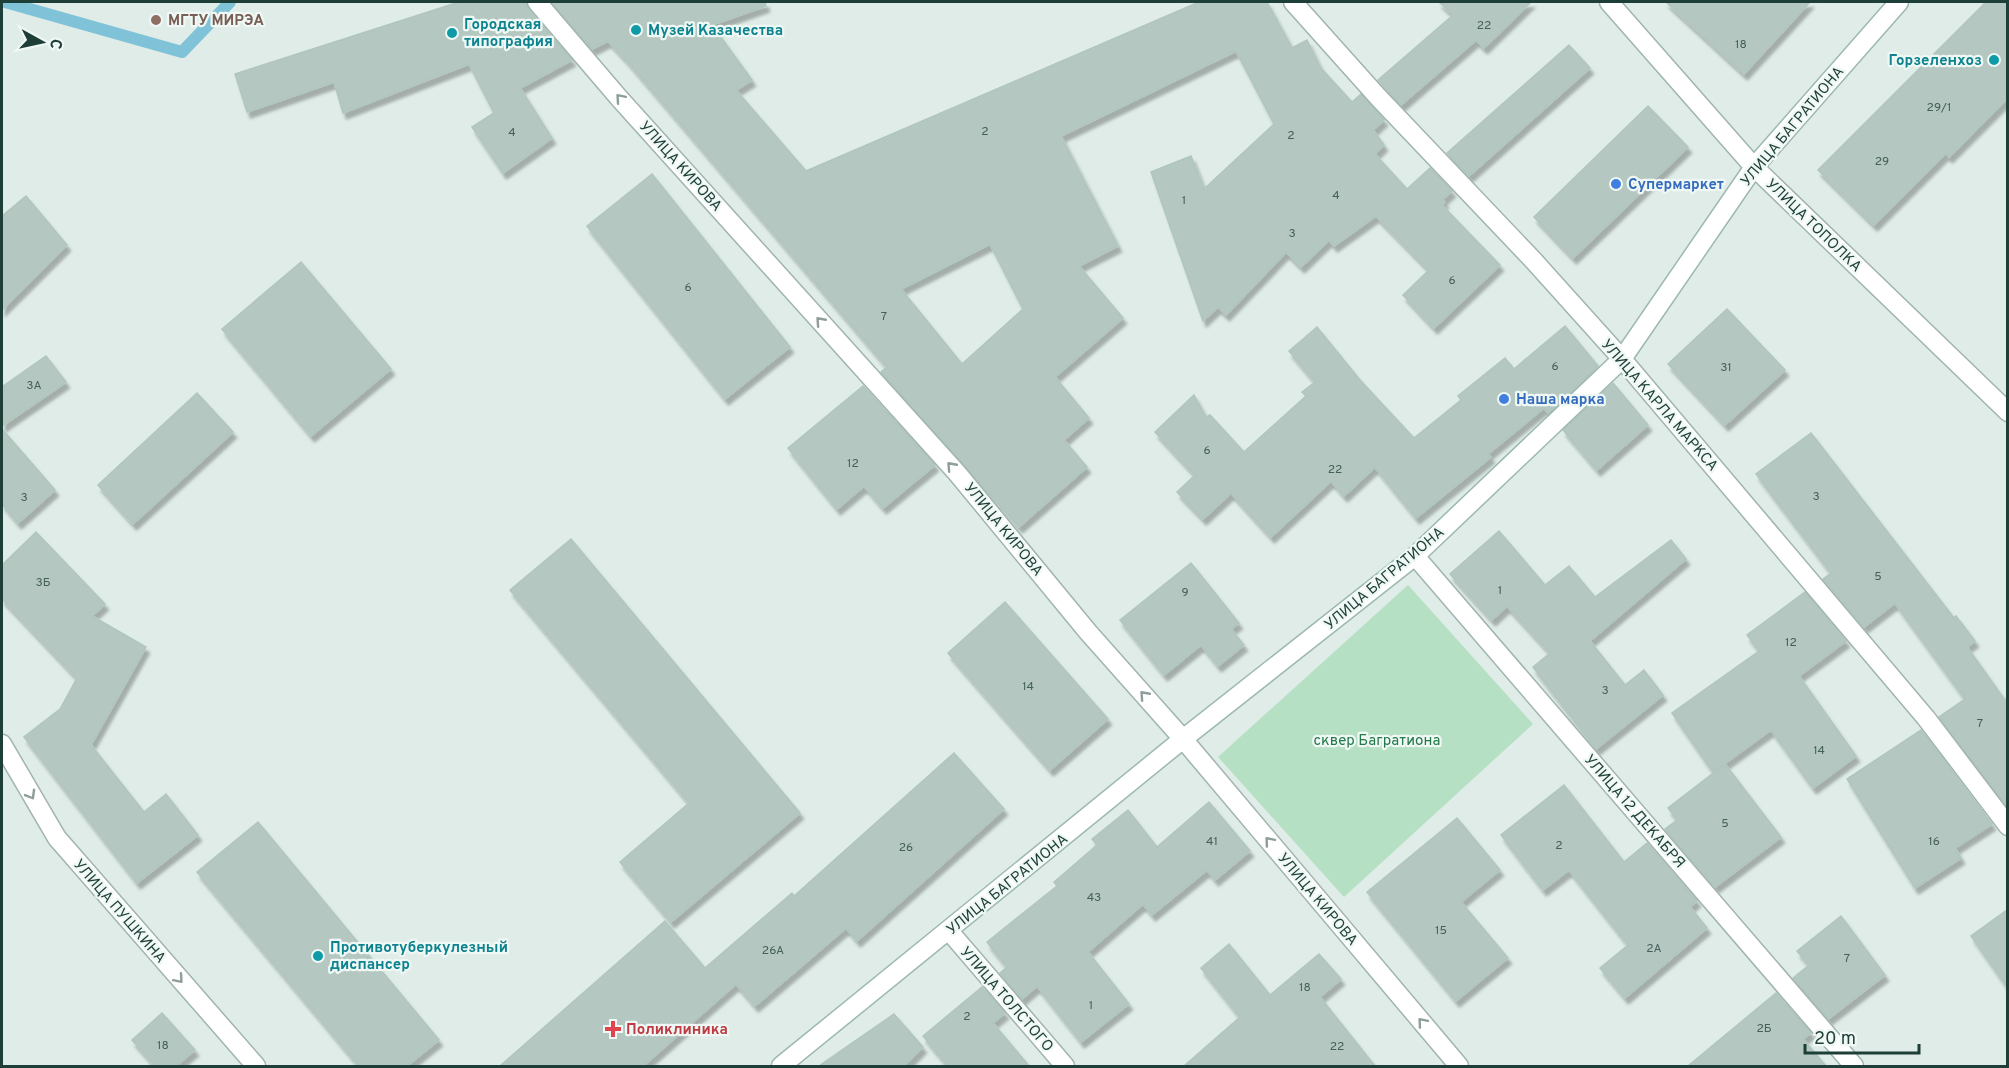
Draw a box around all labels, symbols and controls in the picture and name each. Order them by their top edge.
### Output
north arrow [12,12,72,72]
place label: МГТУ МИРЭА [168,12,264,31]
marker: МГТУ МИРЭА [149,13,163,27]
place label: Городская типография [464,16,553,52]
house number: 22 [1477,18,1491,34]
place label: Музей Казачества [648,22,783,41]
marker: Музей Казачества [629,23,643,37]
marker: Городская типография [445,26,459,40]
text: С [44,37,65,50]
house number: 18 [1735,37,1747,53]
place label: Горзеленхоз [1888,52,1982,71]
marker: Горзеленхоз [1987,53,2001,67]
street label: УЛИЦА БАГРАТИОНА [1737,63,1849,191]
one-way arrow [616,94,627,105]
house number: 29/1 [1927,100,1951,116]
street label: УЛИЦА КИРОВА [634,118,725,216]
house number: 2 [981,124,989,140]
house number: 4 [508,125,516,141]
house number: 2 [1287,128,1295,144]
house number: 29 [1875,154,1889,170]
street label: УЛИЦА ТОПОЛКА [1761,175,1865,277]
place label: Супермаркет [1628,176,1724,195]
marker: Супермаркет [1609,177,1623,191]
house number: 4 [1332,188,1340,204]
house number: 1 [1182,193,1186,209]
house number: 3 [1288,226,1296,242]
house number: 6 [1448,273,1456,289]
house number: 6 [684,280,692,296]
house number: 7 [881,309,887,325]
one-way arrow [816,317,827,328]
street label: УЛИЦА КАРЛА МАРКСА [1596,336,1721,476]
house number: 6 [1551,359,1559,375]
house number: 31 [1720,360,1732,376]
house number: 3А [26,378,42,394]
place label: Наша марка [1516,391,1605,410]
marker: Наша марка [1497,392,1511,406]
house number: 6 [1203,443,1211,459]
house number: 12 [847,456,859,472]
one-way arrow [947,462,958,473]
house number: 22 [1328,462,1342,478]
street label: УЛИЦА КИРОВА [959,479,1046,581]
house number: 3 [1812,489,1820,505]
house number: 3 [20,490,28,506]
street label: УЛИЦА БАГРАТИОНА [1321,523,1449,635]
house number: 5 [1874,569,1882,585]
house number: 3Б [35,575,51,591]
house number: 1 [1498,583,1502,599]
house number: 9 [1181,585,1189,601]
house number: 12 [1785,635,1797,651]
house number: 14 [1022,679,1034,695]
house number: 3 [1601,683,1609,699]
one-way arrow [1140,691,1151,702]
house number: 7 [1977,716,1983,732]
park label: сквер Багратиона [1314,732,1440,751]
house number: 14 [1813,743,1825,759]
street label: УЛИЦА 12 ДЕКАБРЯ [1579,751,1688,873]
one-way arrow [24,789,35,799]
house number: 5 [1721,816,1729,832]
street label: УЛИЦА БАГРАТИОНА [943,830,1073,940]
house number: 41 [1206,834,1218,850]
house number: 16 [1928,834,1940,850]
one-way arrow [1265,836,1276,847]
house number: 2 [1555,838,1563,854]
house number: 26 [899,840,913,856]
street label: УЛИЦА КИРОВА [1273,850,1361,950]
street label: УЛИЦА ПУШКИНА [68,856,169,968]
house number: 43 [1087,890,1101,906]
house number: 15 [1435,923,1447,939]
place label: Противотуберкулезный диспансер [330,939,508,975]
house number: 2А [1646,941,1662,957]
house number: 26А [762,943,784,959]
street label: УЛИЦА ТОЛСТОГО [955,943,1057,1057]
marker: Противотуберкулезный диспансер [311,949,325,963]
house number: 7 [1844,951,1850,967]
one-way arrow [172,972,183,983]
house number: 18 [1299,980,1311,996]
house number: 1 [1089,998,1093,1014]
house number: 2 [963,1009,971,1025]
scale bar [1805,1017,1919,1055]
one-way arrow [1418,1018,1429,1029]
marker: Поликлиника [604,1020,622,1038]
place label: Поликлиника [626,1021,728,1040]
house number: 2Б [1756,1021,1772,1037]
text: 20 m [1814,1028,1856,1051]
house number: 18 [157,1038,169,1054]
house number: 22 [1330,1039,1344,1055]

